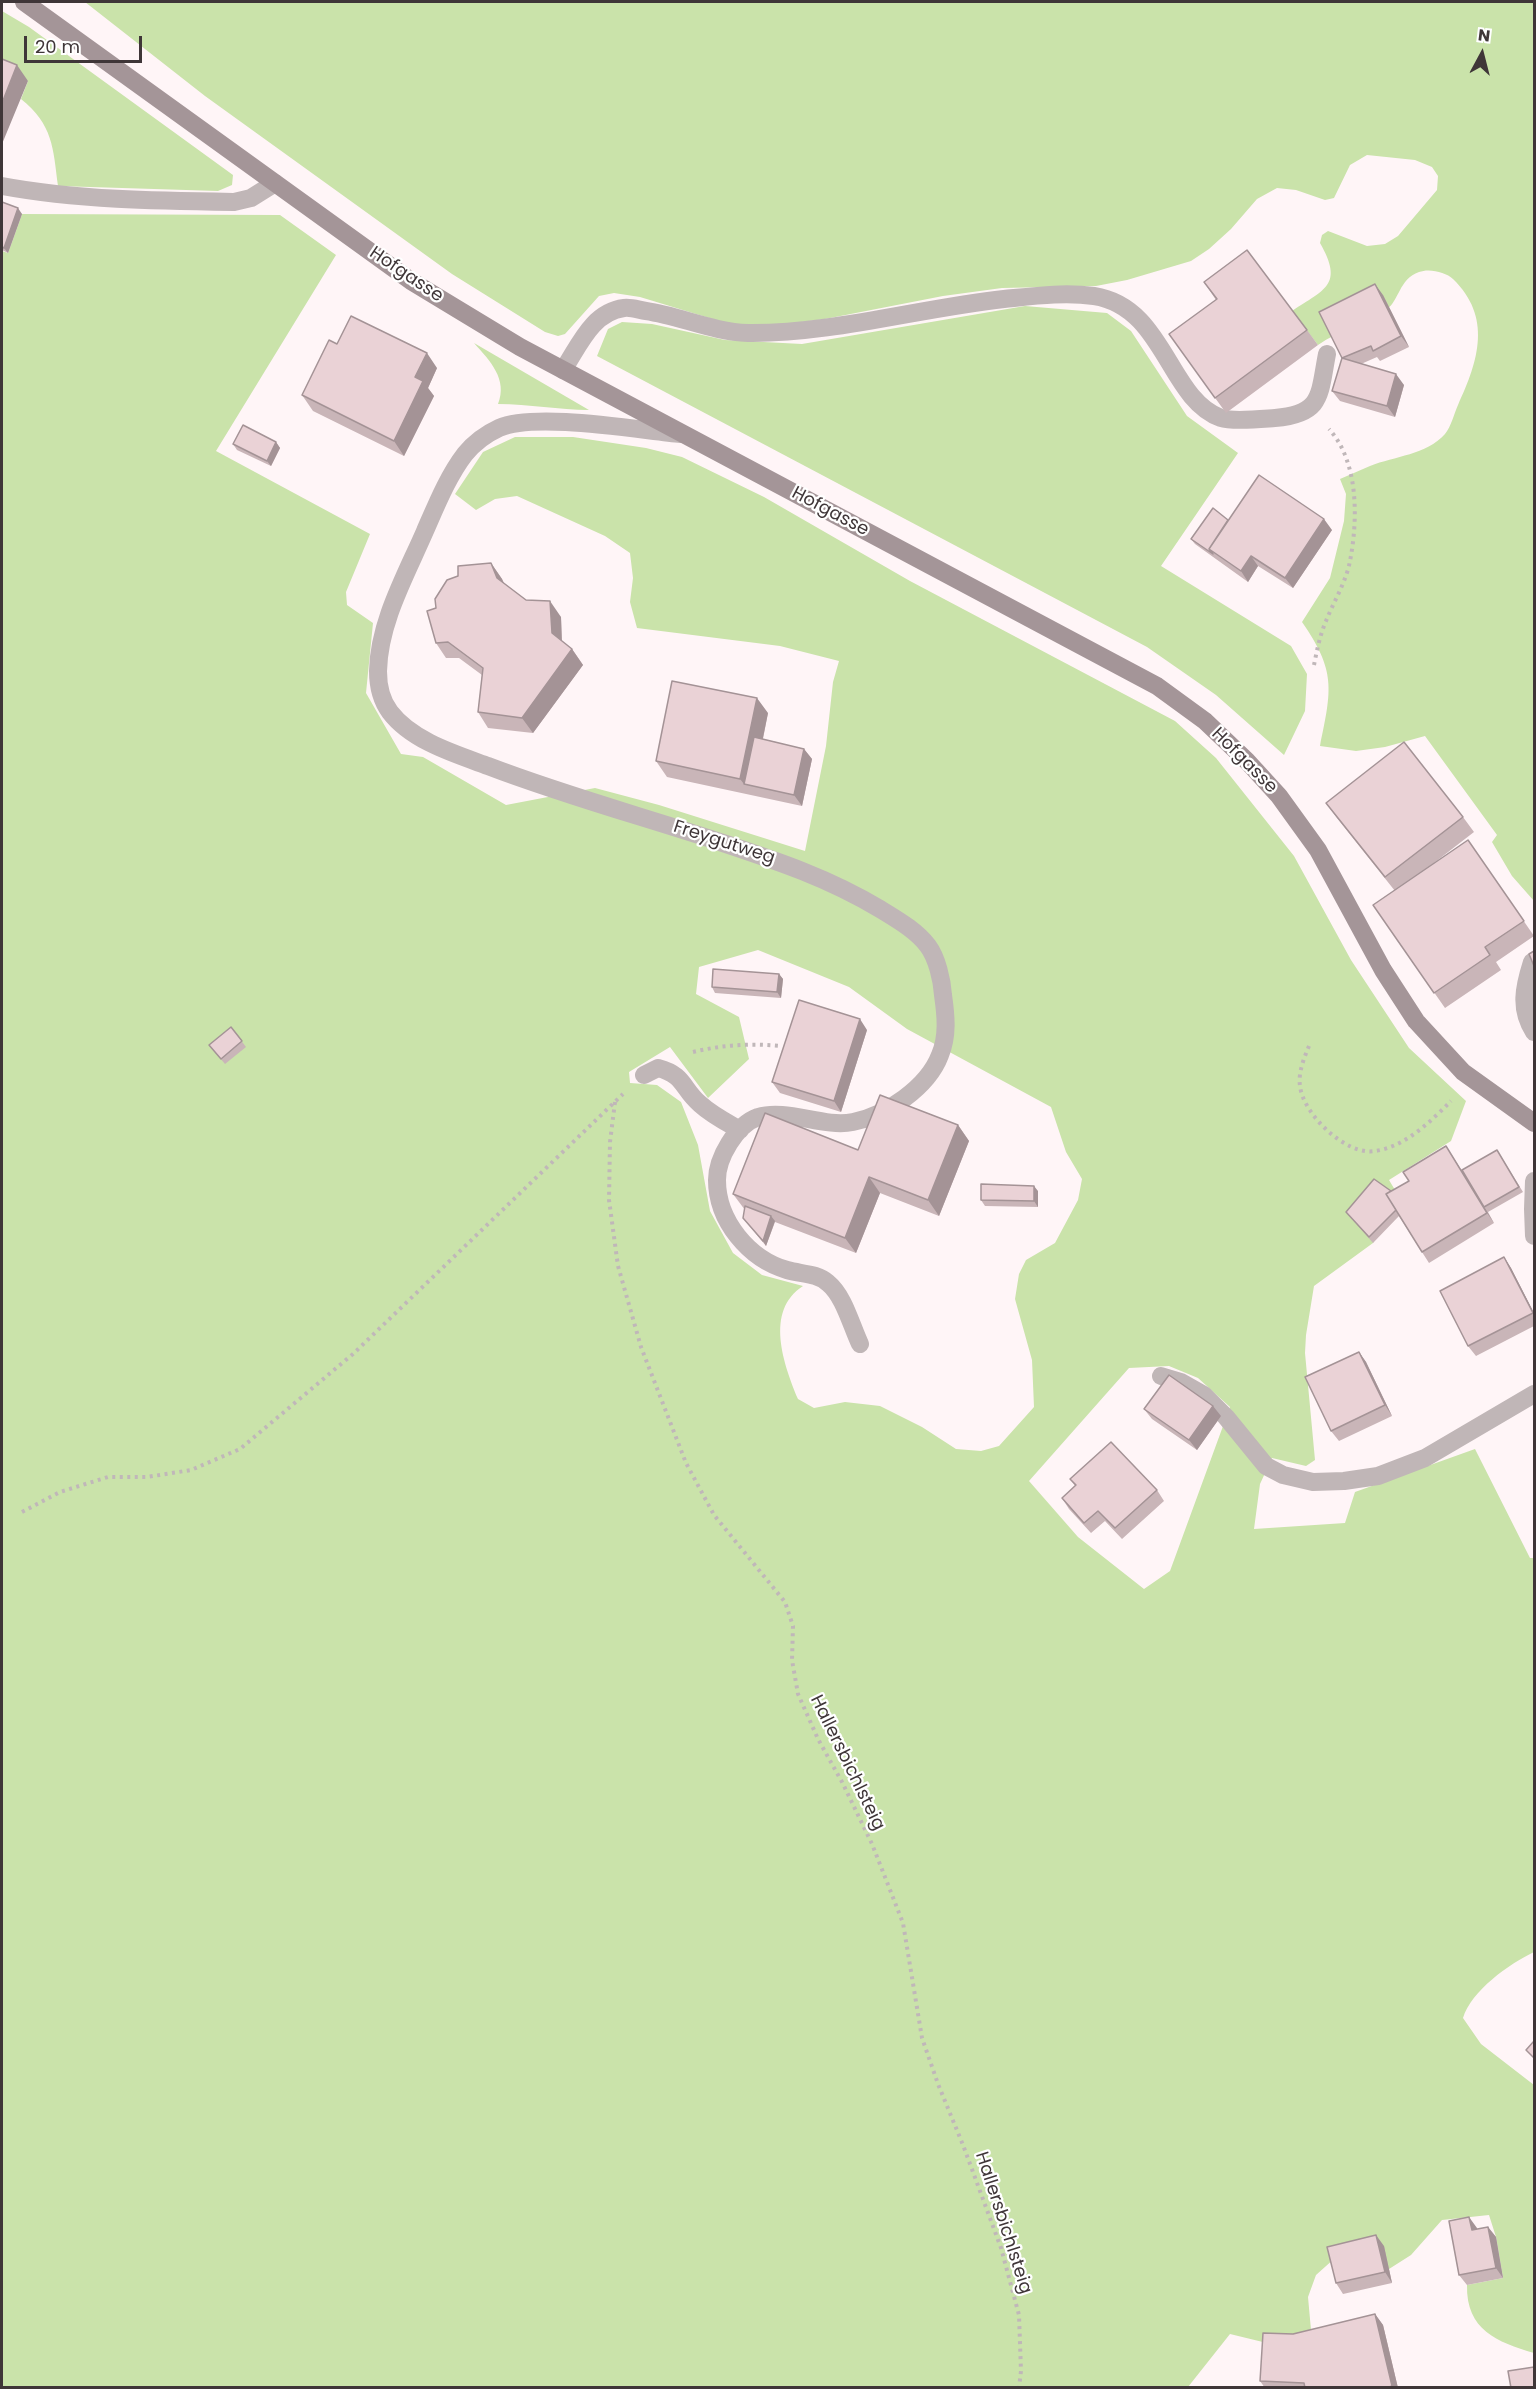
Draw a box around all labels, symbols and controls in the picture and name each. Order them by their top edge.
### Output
text: N [1477,23,1492,48]
scale bar [27,24,146,62]
north arrow [1452,24,1512,84]
text: 20 m [35,34,80,59]
street label: Hofgasse [365,243,447,307]
street label: Hofgasse [788,483,872,541]
street label: Hofgasse [1207,724,1281,798]
street label: Freygutweg [671,816,777,870]
street label: Hallersbichlsteig [805,1692,889,1834]
street label: Hallersbichlsteig [970,2149,1036,2297]

